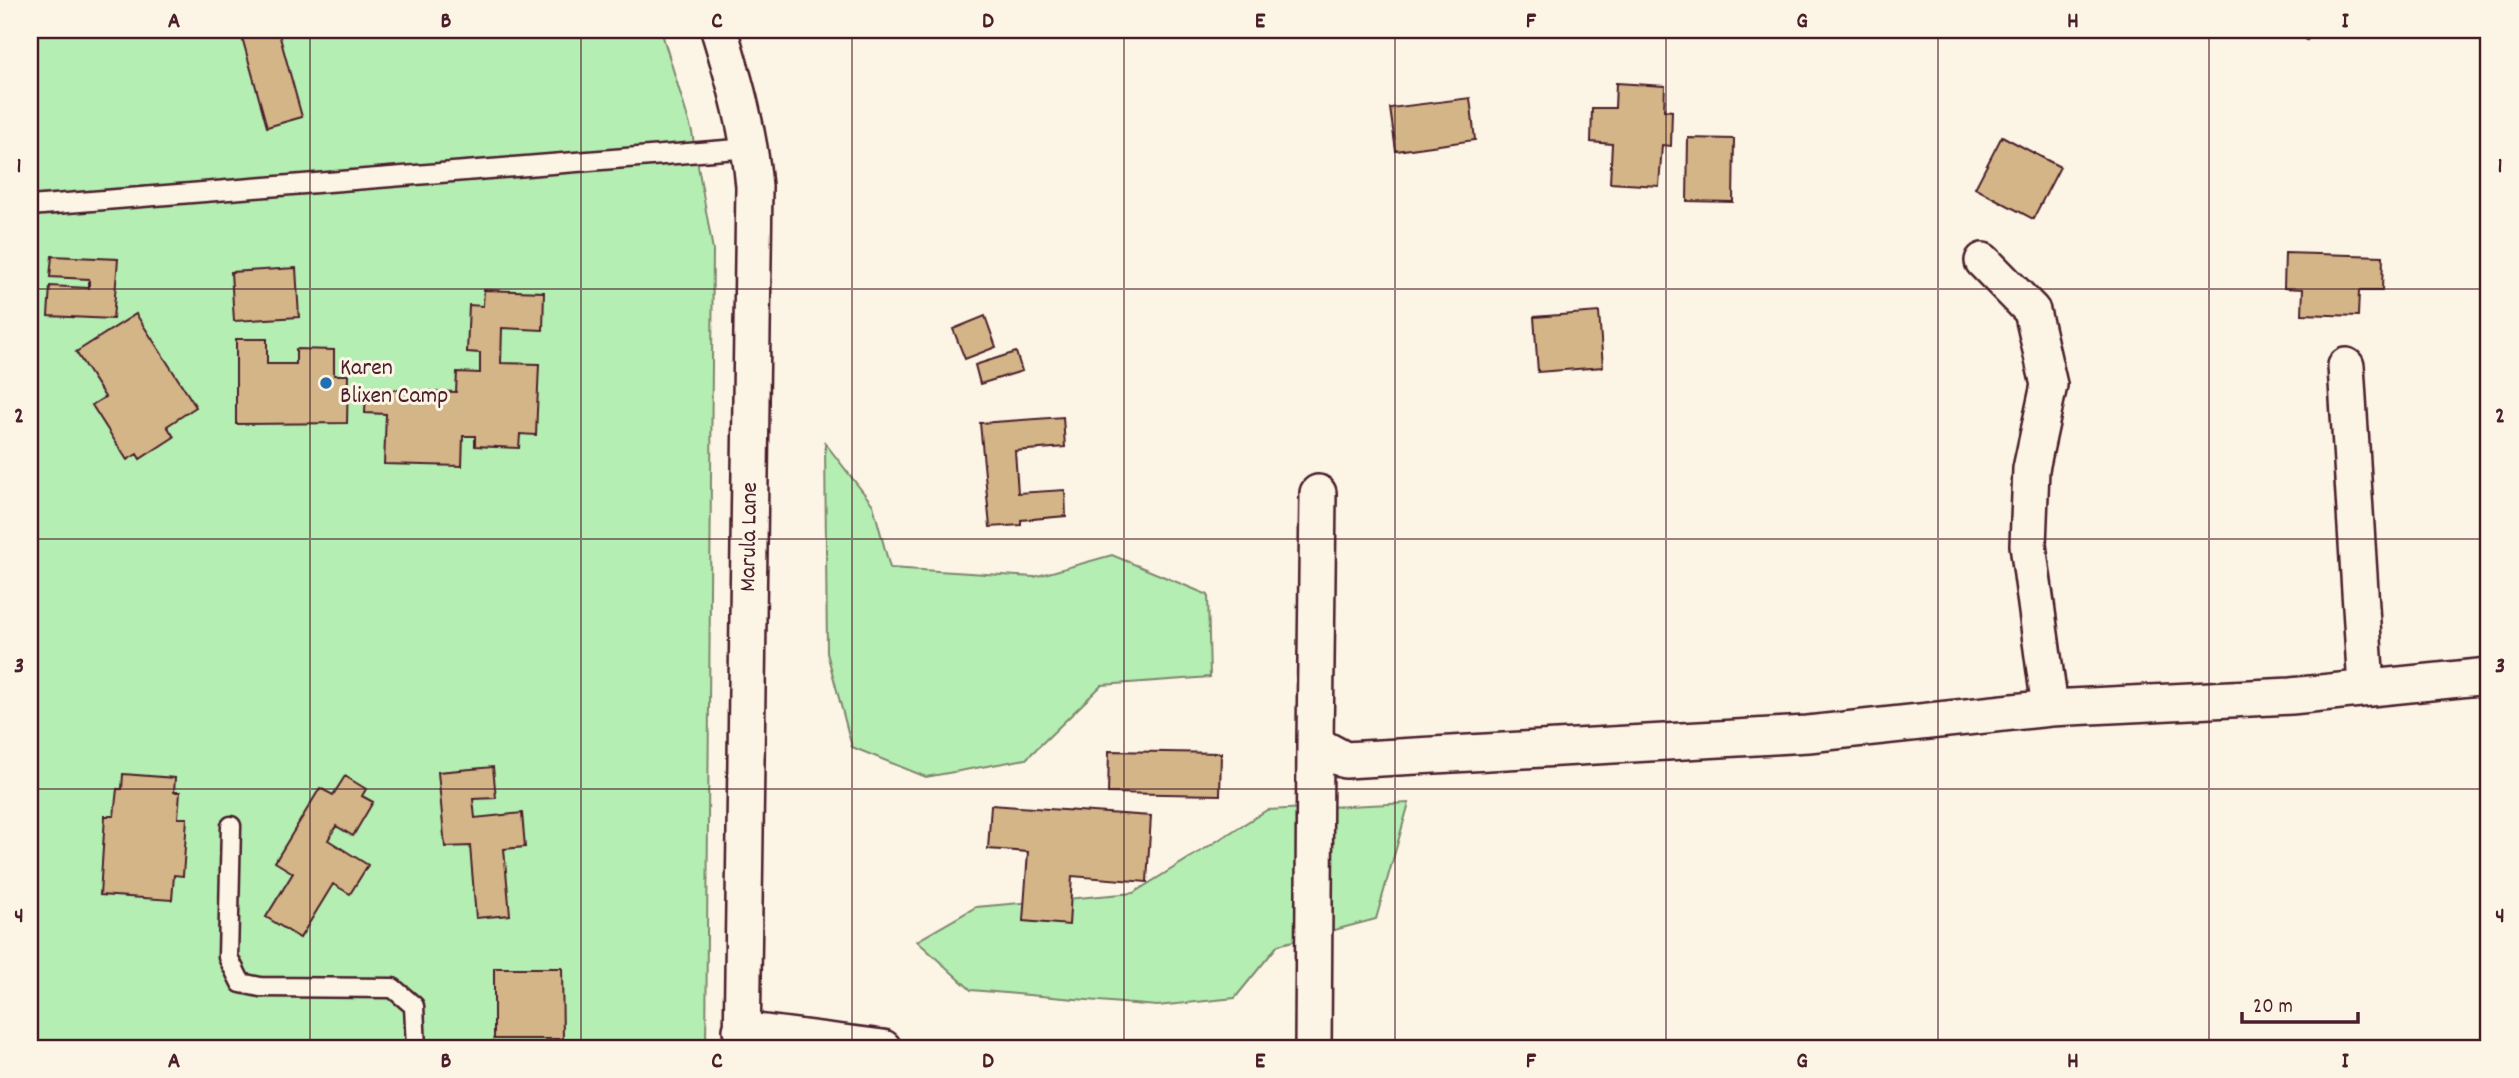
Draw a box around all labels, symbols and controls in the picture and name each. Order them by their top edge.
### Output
text: A [168,6,180,39]
text: B [441,6,452,39]
text: C [711,6,723,39]
text: D [982,6,994,39]
text: E [1255,6,1266,39]
text: F [1526,6,1537,39]
text: G [1796,6,1808,39]
text: H [2067,6,2079,39]
text: I [2341,6,2349,39]
text: 1 [16,151,22,184]
text: 1 [2497,151,2503,184]
place label: Karen Blixen Camp [340,352,448,414]
marker: Karen Blixen Camp [318,375,334,391]
text: 2 [14,401,24,434]
text: 2 [2495,401,2505,434]
street label: Marula Lane [732,482,768,592]
text: 3 [14,651,24,684]
text: 3 [2495,651,2505,684]
text: 4 [14,901,24,934]
text: 4 [2495,901,2505,934]
scale bar [2242,980,2358,1024]
text: 20 m [2253,993,2293,1023]
text: A [168,1046,180,1078]
text: B [441,1046,452,1078]
text: C [711,1046,723,1078]
text: D [982,1046,994,1078]
text: E [1255,1046,1266,1078]
text: F [1526,1046,1537,1078]
text: G [1796,1046,1808,1078]
text: H [2067,1046,2079,1078]
text: I [2341,1046,2349,1078]

